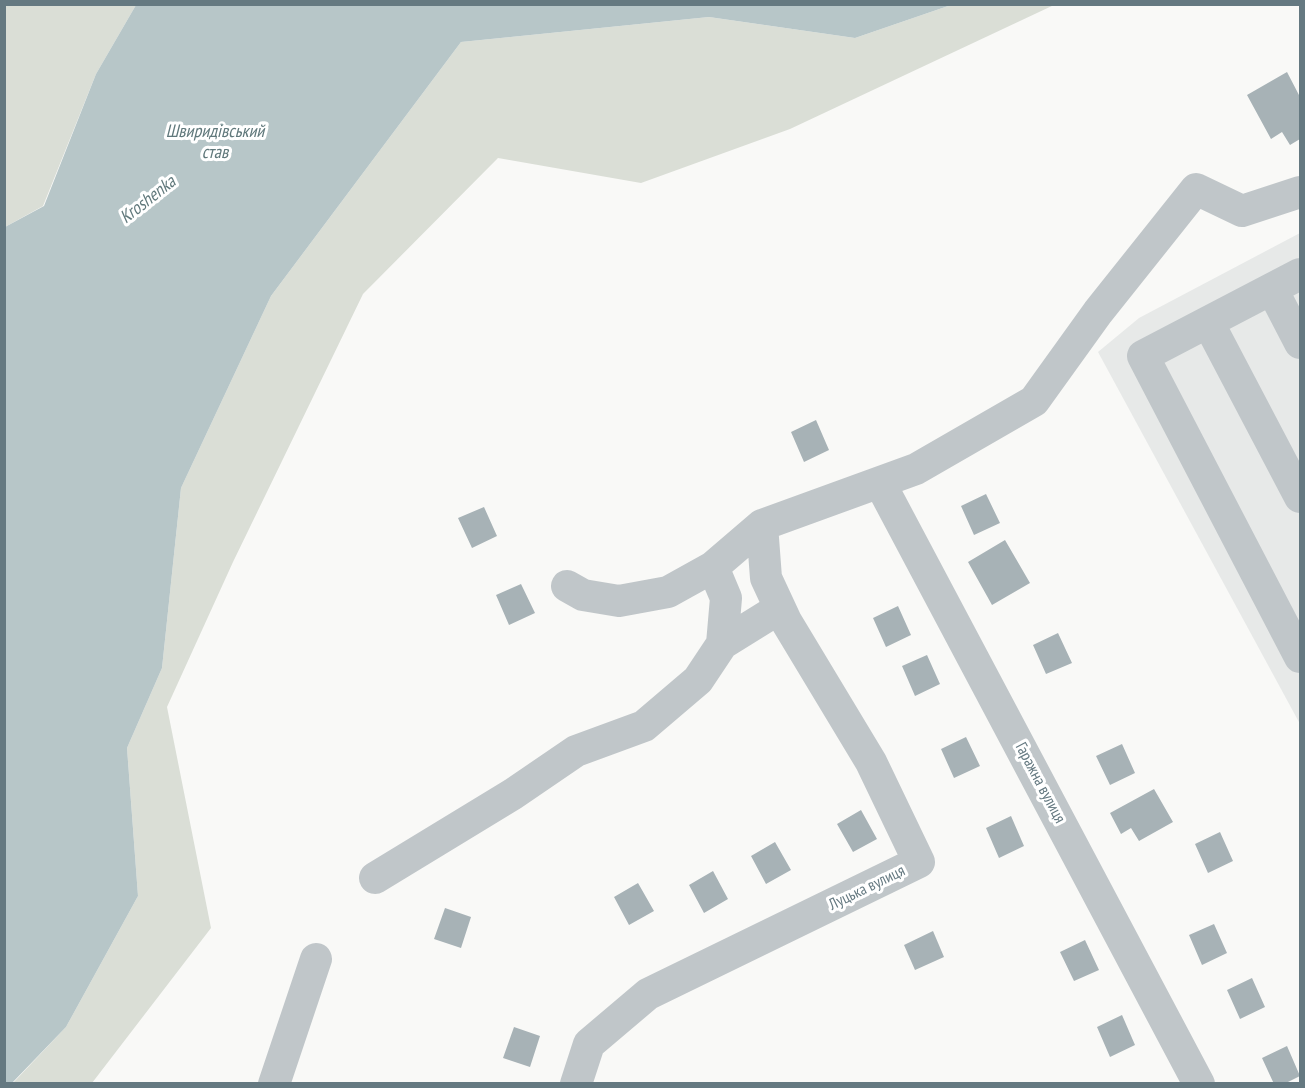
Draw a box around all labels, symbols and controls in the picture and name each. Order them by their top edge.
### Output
water label: Швиридівський став [166,121,264,164]
water label: Kroshenka [116,172,180,228]
street label: Гаражна вулиця [1011,739,1069,827]
street label: Луцька вулиця [826,861,908,915]

